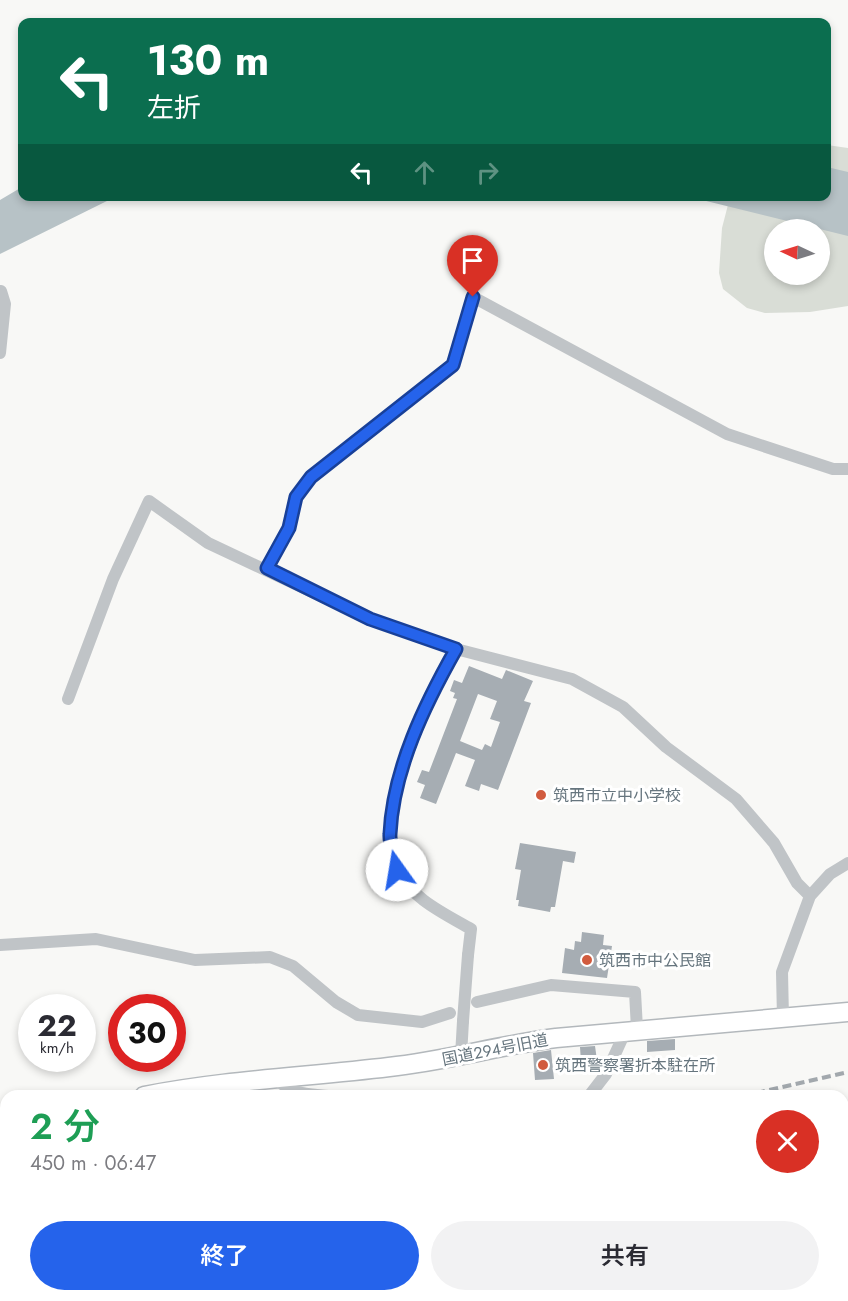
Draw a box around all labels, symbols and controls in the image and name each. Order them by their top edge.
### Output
text: 130 m [147,30,269,91]
icon: left [48,42,126,120]
text: 左折 [147,88,201,127]
icon: left [345,156,378,189]
icon: ahead [408,156,441,189]
icon: right [471,156,504,189]
north arrow [764,219,830,285]
map controls [764,219,830,285]
pin [447,235,498,297]
icon: arrive [456,244,489,277]
place label: 筑西市立中小学校 [553,784,681,807]
marker: 筑西市立中小学校 [534,788,548,802]
position arrow [365,838,429,902]
place label: 筑西市中公民館 [599,949,711,972]
marker: 筑西市中公民館 [580,953,594,967]
speed limit sign: 30 [108,994,186,1072]
text: 22 [37,1004,77,1047]
street label: 国道294号旧道 [440,1028,550,1071]
text: km/h [40,1037,74,1059]
place label: 筑西警察署折本駐在所 [555,1054,715,1077]
marker: 筑西警察署折本駐在所 [536,1058,550,1072]
text: 2 分 [30,1100,99,1152]
button: close [756,1110,819,1173]
text: 450 m · 06:47 [30,1149,156,1178]
button: 終了 [30,1221,419,1290]
button: 共有 [431,1221,819,1290]

